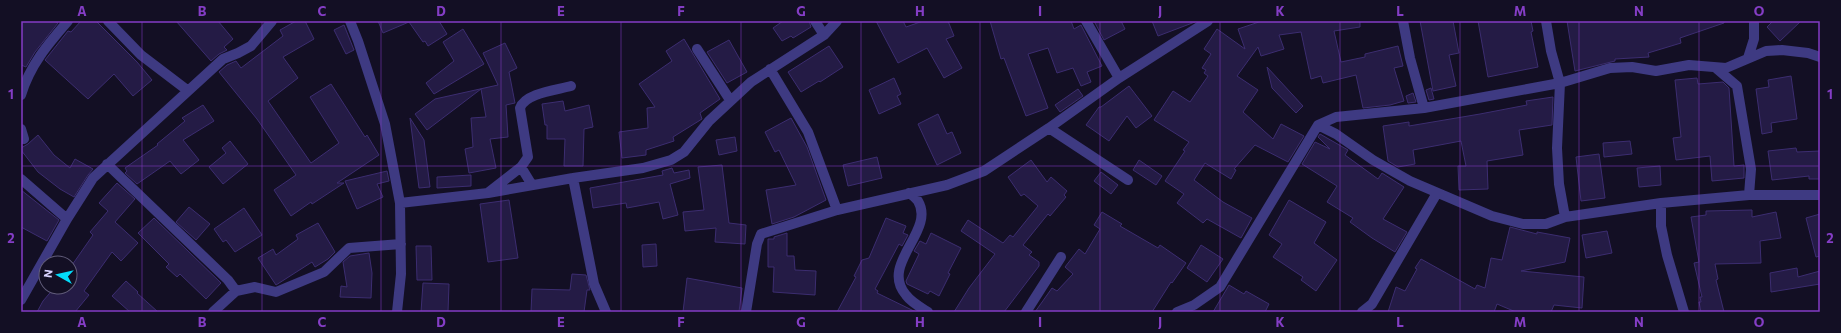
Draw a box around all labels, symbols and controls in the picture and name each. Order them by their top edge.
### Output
text: A [77,3,87,19]
text: B [198,3,207,19]
text: C [318,3,327,19]
text: D [436,3,446,19]
text: E [557,3,565,19]
text: F [677,3,685,19]
text: G [796,3,806,19]
text: H [915,3,925,19]
text: I [1038,3,1042,19]
text: J [1158,3,1162,19]
text: K [1275,3,1285,19]
text: L [1396,3,1404,19]
text: M [1514,3,1526,19]
text: N [1634,3,1644,19]
text: O [1754,3,1765,19]
text: 1 [8,86,14,102]
text: 1 [1827,86,1833,102]
text: 2 [7,230,15,246]
text: 2 [1826,230,1834,246]
north arrow [38,255,78,295]
text: N [41,269,55,279]
text: A [77,314,87,330]
text: B [198,314,207,330]
text: C [318,314,327,330]
text: D [436,314,446,330]
text: E [557,314,565,330]
text: F [677,314,685,330]
text: G [796,314,806,330]
text: H [915,314,925,330]
text: I [1038,314,1042,330]
text: J [1158,314,1162,330]
text: K [1275,314,1285,330]
text: L [1396,314,1404,330]
text: M [1514,314,1526,330]
text: N [1634,314,1644,330]
text: O [1754,314,1765,330]

